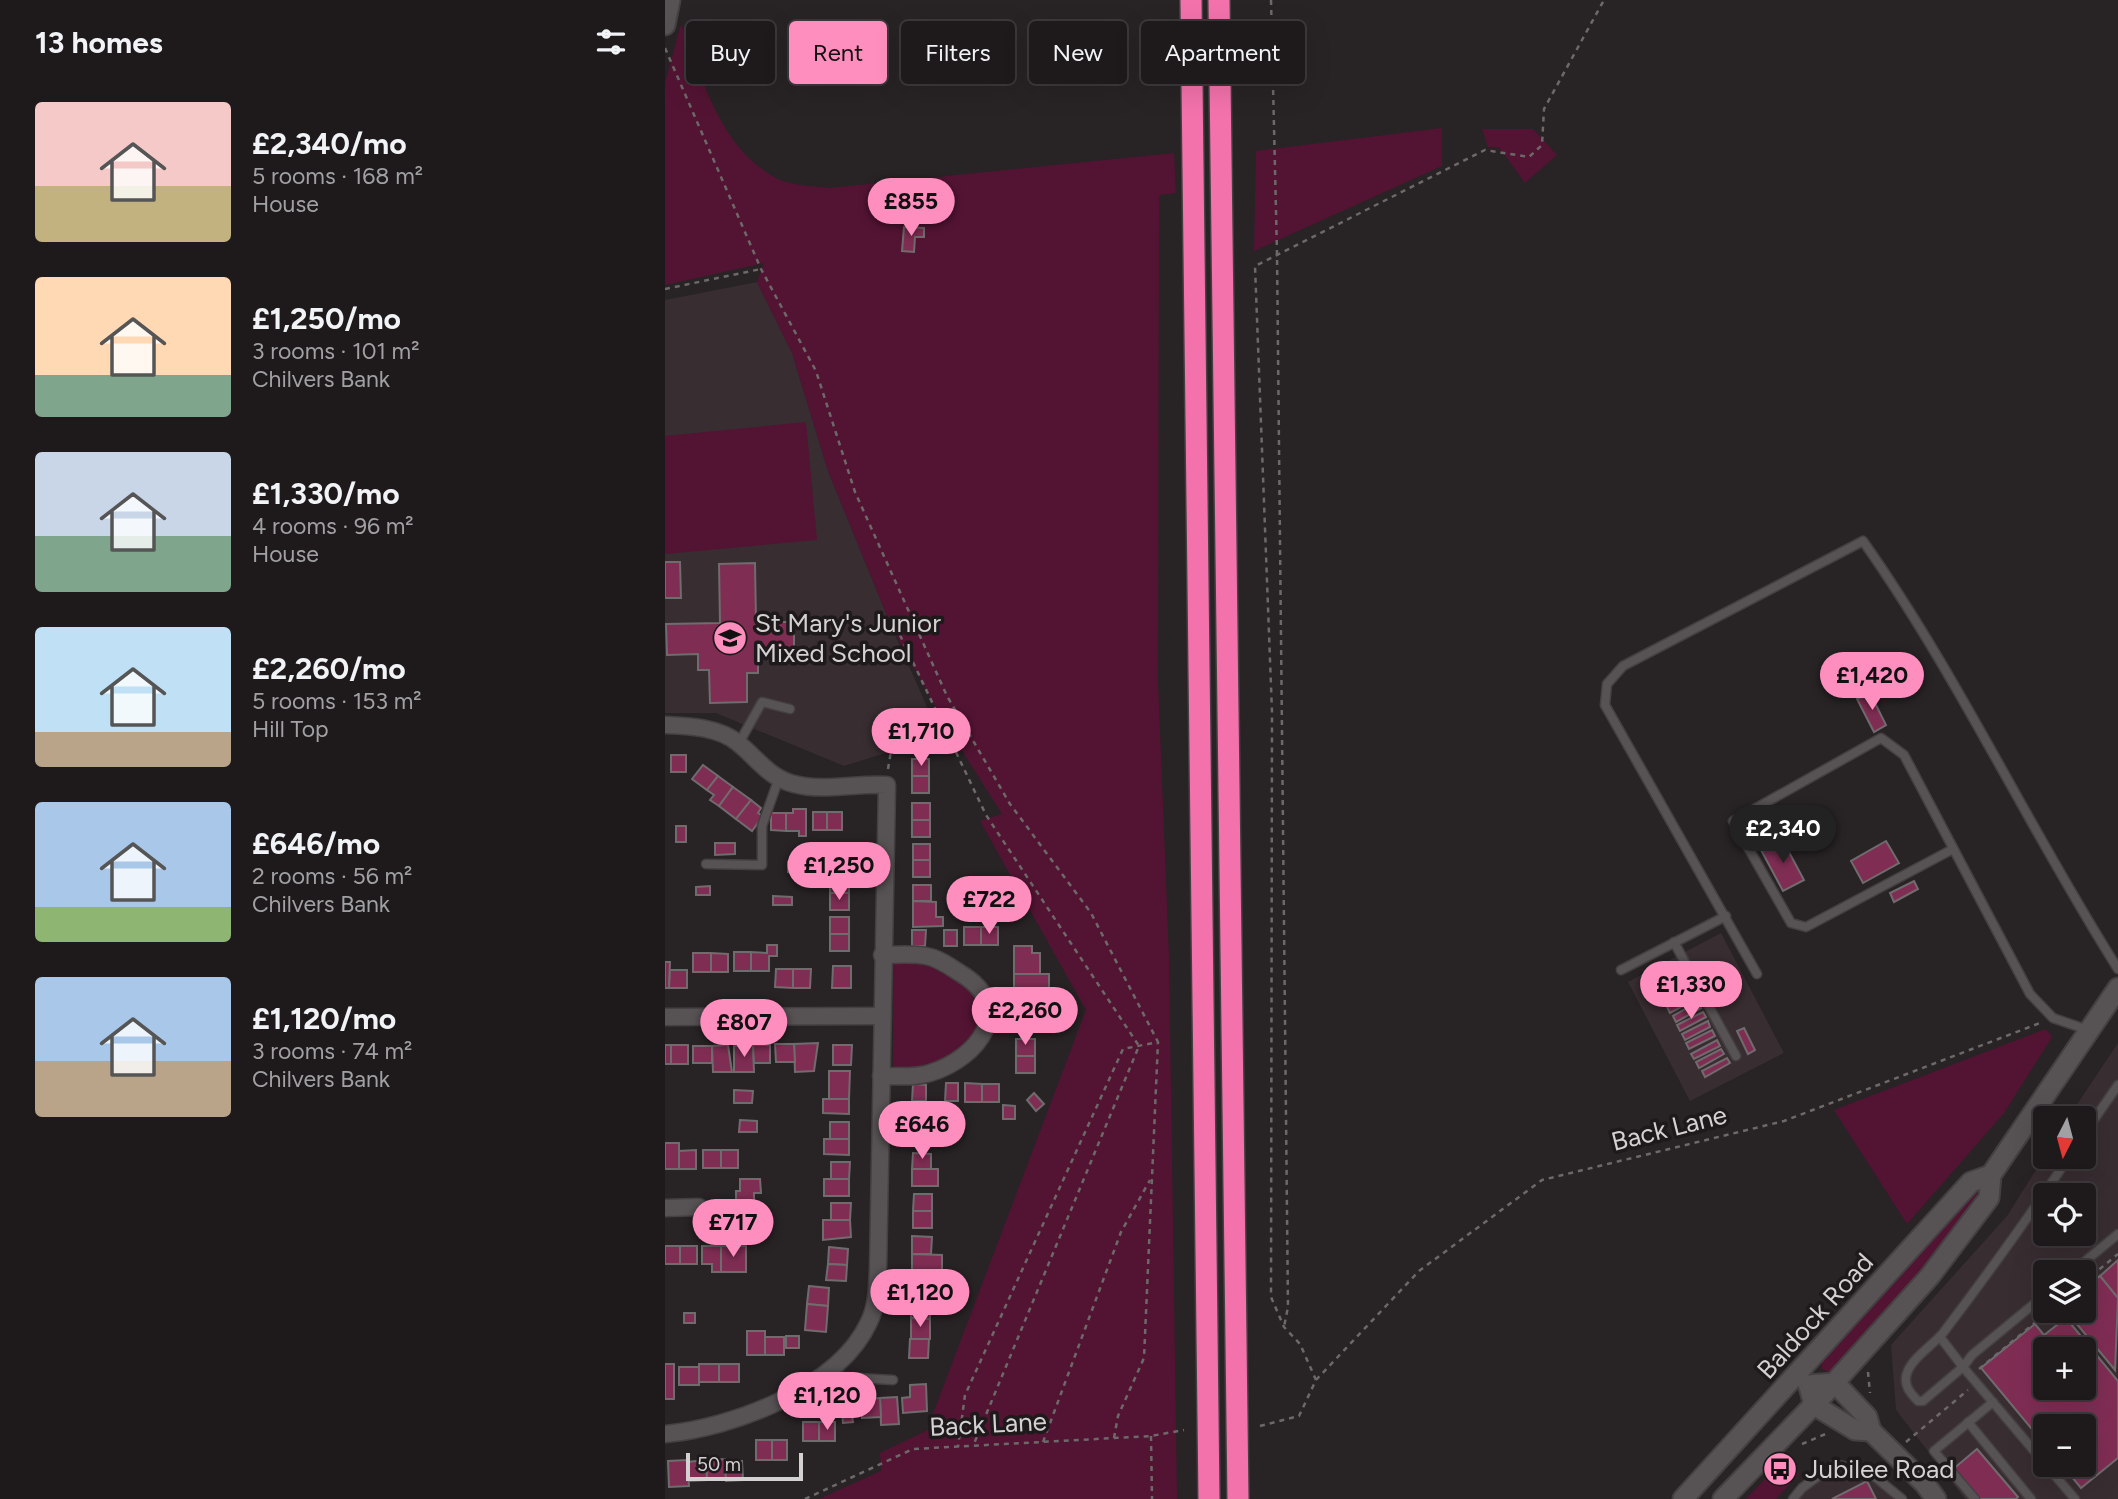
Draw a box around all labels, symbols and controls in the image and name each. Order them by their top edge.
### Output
chip: Buy [686,21,775,84]
chip: Rent [789,21,887,84]
chip: Filters [901,21,1015,84]
chip: New [1029,21,1127,84]
chip: Apartment [1141,21,1305,84]
icon: filters [592,23,630,61]
text: 13 homes [35,24,163,61]
text: £2,340/mo [252,125,407,162]
icon: home [91,130,175,214]
text: 5 rooms · 168 m² [252,162,423,190]
pin: £855 [870,178,952,238]
text: £855 [884,187,938,215]
text: House [252,190,319,218]
text: £1,250/mo [252,300,401,337]
icon: home [91,305,175,389]
text: 3 rooms · 101 m² [252,337,419,365]
text: Chilvers Bank [252,365,390,393]
text: £1,330/mo [252,475,400,512]
icon: home [91,480,175,564]
text: 4 rooms · 96 m² [252,512,414,540]
text: House [252,540,319,568]
place label: St Mary's Junior Mixed School [755,607,941,669]
school or university icon: St Mary's Junior Mixed School [711,619,749,657]
text: £2,260/mo [252,650,406,687]
pin: £1,420 [1815,652,1929,712]
icon: home [91,655,175,739]
text: £1,420 [1836,661,1908,689]
text: 5 rooms · 153 m² [252,687,422,715]
pin: £1,710 [864,708,978,768]
text: Hill Top [252,715,329,743]
text: £1,710 [888,717,954,745]
pin: £2,340 [1726,806,1840,865]
text: £2,340 [1745,814,1821,842]
text: £646/mo [252,825,380,862]
icon: home [91,830,175,914]
pin: £1,250 [782,842,896,902]
text: £1,250 [804,851,874,879]
text: 2 rooms · 56 m² [252,862,412,890]
pin: £722 [948,876,1030,936]
text: £722 [962,885,1016,913]
text: Chilvers Bank [252,890,390,918]
pin: £1,330 [1634,962,1748,1021]
text: £1,330 [1656,970,1726,998]
pin: £2,260 [968,988,1082,1047]
text: £2,260 [988,996,1062,1024]
text: £1,120/mo [252,1000,396,1037]
pin: £807 [703,1000,785,1059]
icon: home [91,1005,175,1089]
text: £807 [716,1008,772,1036]
text: 3 rooms · 74 m² [252,1037,412,1065]
text: Chilvers Bank [252,1065,390,1093]
street label: Back Lane [1608,1098,1730,1158]
pin: £646 [881,1102,963,1161]
north arrow [2033,1106,2097,1169]
map controls [2033,1106,2096,1477]
text: £646 [895,1110,949,1138]
button: locate [2033,1183,2096,1246]
pin: £717 [692,1200,774,1259]
text: £717 [709,1208,757,1236]
street label: Baldock Road [1750,1247,1880,1385]
button: layers [2033,1260,2096,1323]
pin: £1,120 [863,1270,977,1329]
text: £1,120 [886,1278,954,1306]
button: + [2033,1337,2096,1400]
pin: £1,120 [770,1372,884,1432]
text: £1,120 [793,1381,861,1409]
street label: Back Lane [928,1405,1048,1443]
button: − [2033,1414,2096,1477]
scale bar [686,1450,803,1482]
bus stop icon: Jubilee Road [1761,1450,1799,1488]
text: 50 m [697,1453,741,1476]
place label: Jubilee Road [1805,1453,1955,1485]

